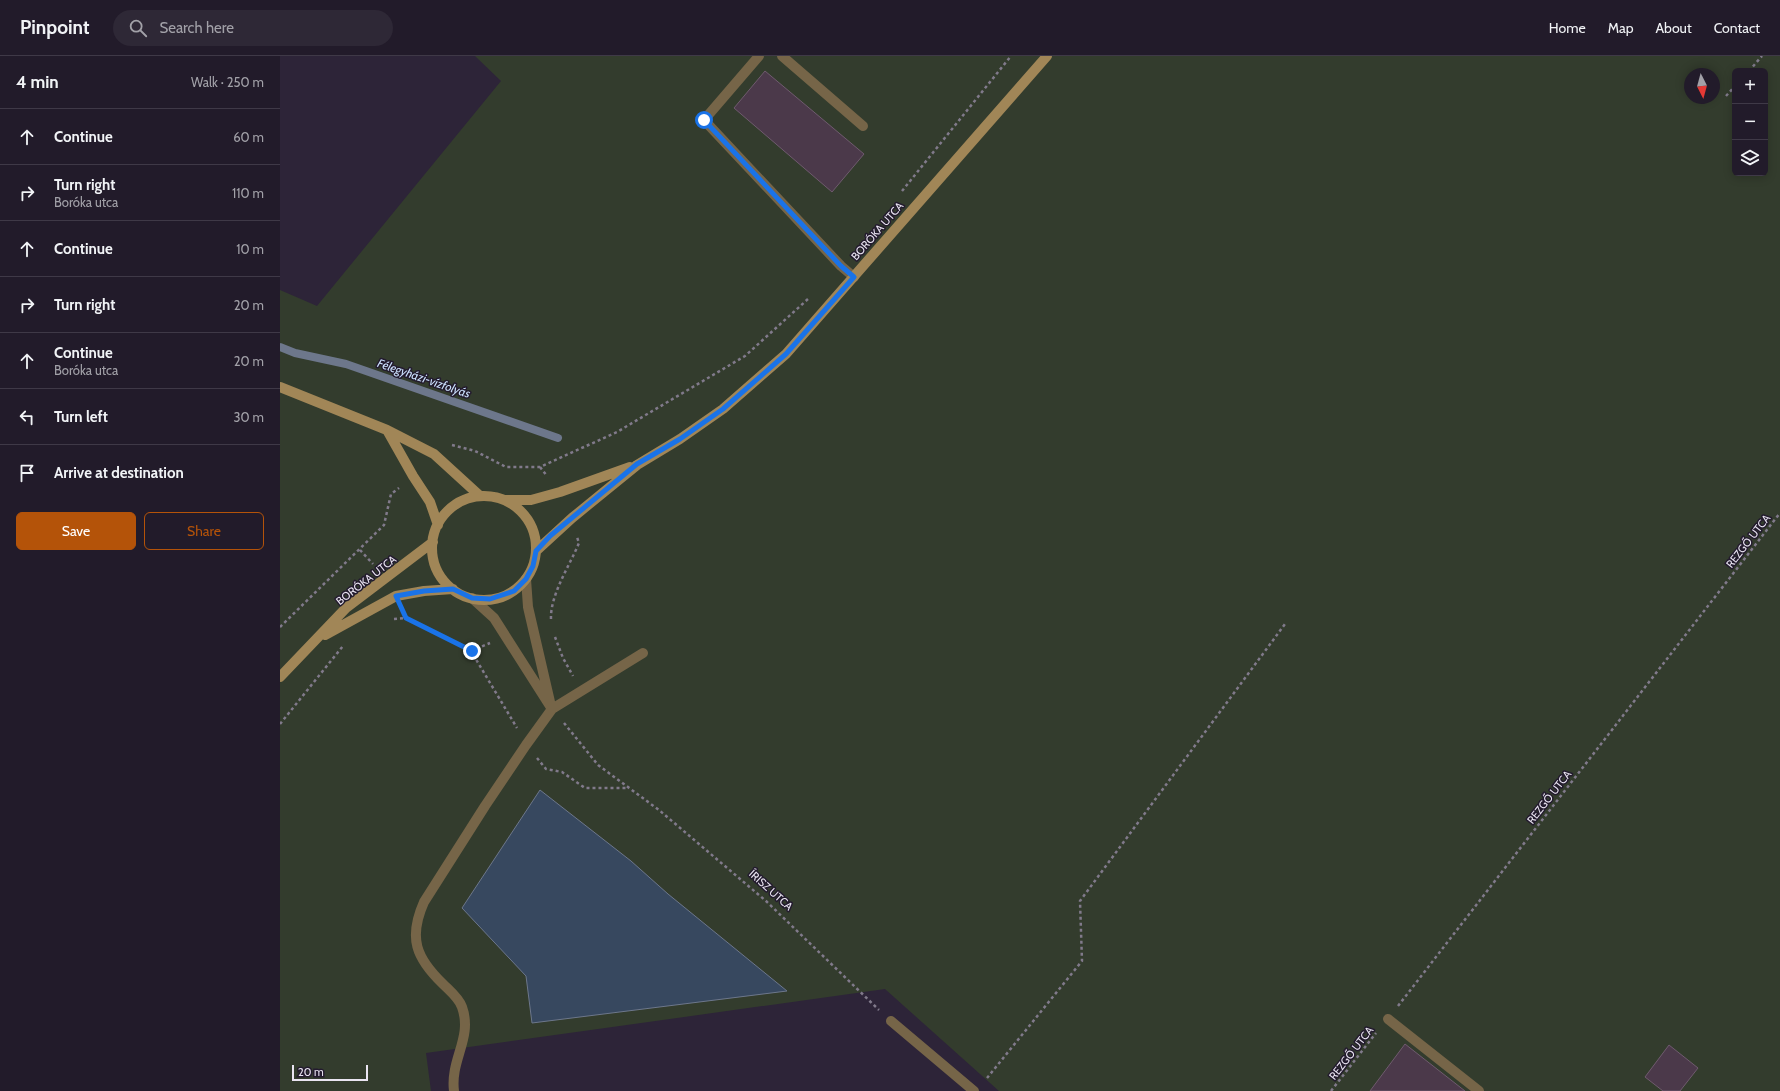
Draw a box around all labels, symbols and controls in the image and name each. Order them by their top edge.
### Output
search box [113,10,393,46]
text: Pinpoint [20,16,89,39]
icon: search [127,17,149,39]
text: Search here [159,19,234,37]
text: Home [1549,19,1586,37]
text: Map [1608,19,1633,37]
text: About [1655,19,1692,37]
text: Contact [1714,19,1760,37]
north arrow [1684,68,1720,104]
map controls [1732,68,1768,176]
button: + [1732,68,1768,104]
text: 4 min [16,72,59,92]
text: Walk · 250 m [191,74,264,90]
button: − [1732,104,1768,140]
route start [695,111,713,129]
icon: ahead [16,126,38,148]
text: Continue [54,128,113,146]
text: 60 m [233,129,264,145]
button: layers [1732,140,1768,176]
text: Turn right [54,176,115,194]
icon: right [16,182,38,204]
text: 110 m [232,185,264,201]
text: Boróka utca [54,194,118,210]
street label: BORÓKA UTCA [848,199,906,263]
icon: ahead [16,238,38,260]
text: Continue [54,240,113,258]
text: 10 m [236,241,264,257]
icon: right [16,294,38,316]
text: Turn right [54,296,115,314]
text: 20 m [234,297,264,313]
text: Continue [54,344,113,362]
icon: ahead [16,350,38,372]
text: 20 m [234,353,264,369]
water label: Félegyházi-vízfolyás [376,355,473,401]
text: Boróka utca [54,362,118,378]
icon: left [16,406,38,428]
text: Turn left [54,408,108,426]
text: 30 m [234,409,264,425]
icon: arrive [16,462,38,484]
text: Arrive at destination [54,464,184,482]
street label: REZGŐ UTCA [1722,511,1773,571]
button: Save [16,512,136,550]
button: Share [144,512,264,550]
street label: BORÓKA UTCA [333,552,399,608]
route end [463,642,481,660]
street label: REZGŐ UTCA [1523,767,1574,827]
street label: ÍRISZ UTCA [746,867,796,914]
street label: REZGŐ UTCA [1325,1023,1376,1083]
scale bar [292,1063,368,1082]
text: 20 m [298,1065,324,1079]

